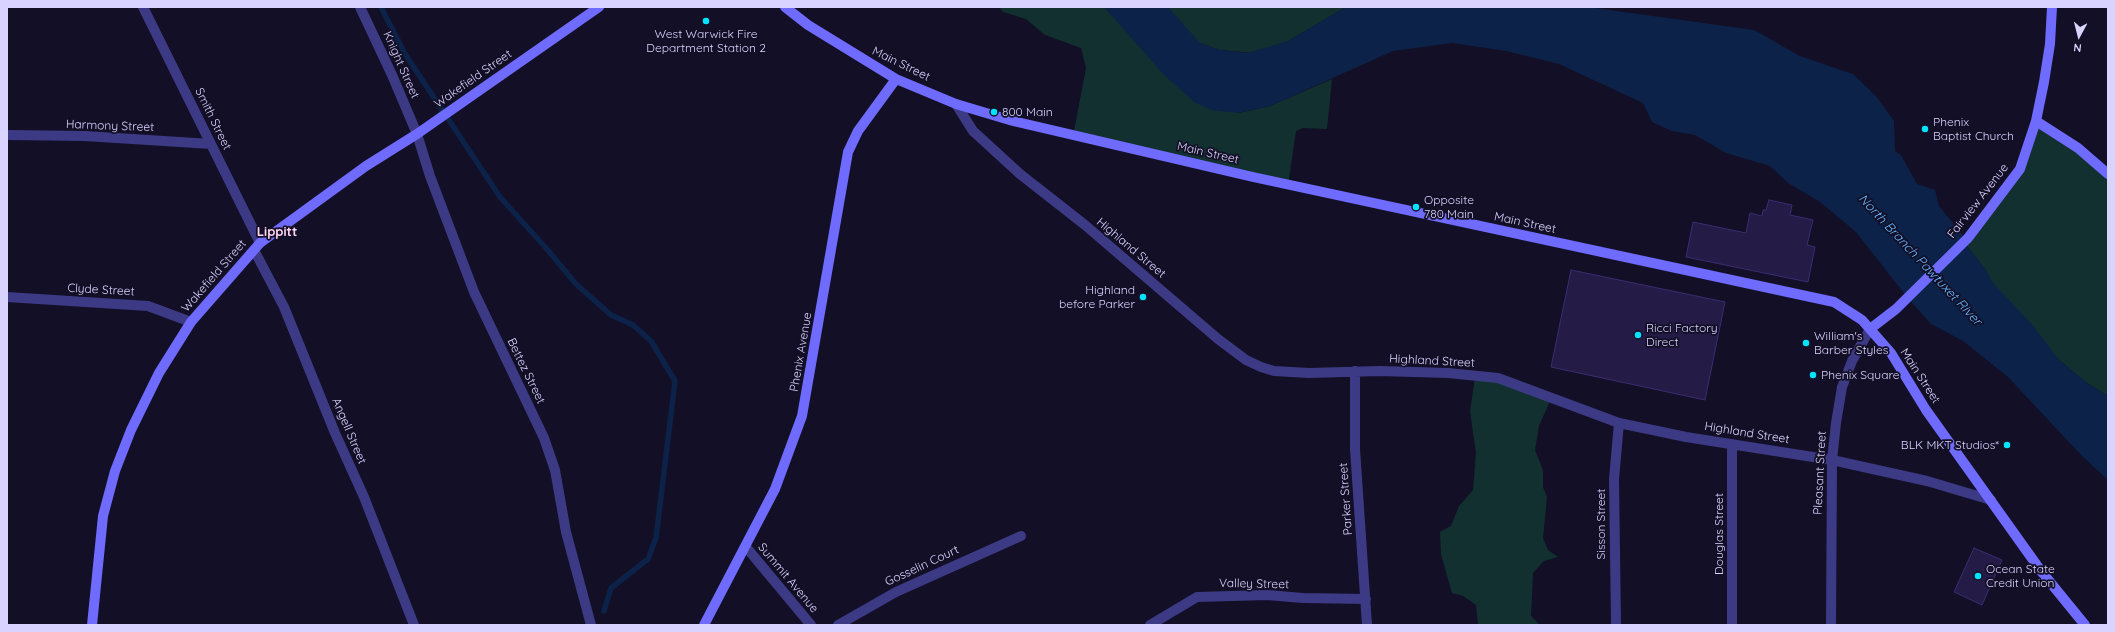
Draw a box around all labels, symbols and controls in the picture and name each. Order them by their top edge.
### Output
marker: West Warwick Fire Department Station 2 [701,16,711,26]
north arrow [2059,16,2099,56]
place label: West Warwick Fire Department Station 2 [646,27,766,55]
street label: Knight Street [380,29,422,101]
text: N [2073,40,2082,55]
street label: Main Street [870,44,932,84]
street label: Wakefield Street [431,47,515,111]
street label: Smith Street [192,86,234,152]
place label: 800 Main [1002,105,1053,119]
marker: 800 Main [989,107,999,117]
place label: Phenix Baptist Church [1933,115,2014,143]
street label: Harmony Street [66,117,154,135]
marker: Phenix Baptist Church [1920,124,1930,134]
street label: Main Street [1176,139,1240,167]
street label: Fairview Avenue [1944,161,2012,241]
water label: North Branch Pawtuxet River [1855,191,1985,329]
place label: Opposite 780 Main [1424,193,1474,221]
marker: Opposite 780 Main [1411,202,1421,212]
street label: Main Street [1493,209,1557,237]
street label: Highland Street [1093,215,1169,281]
district label: Lippitt [257,224,297,240]
street label: Wakefield Street [179,237,249,315]
street label: Clyde Street [67,281,135,299]
place label: Highland before Parker [1059,283,1135,311]
marker: Highland before Parker [1138,292,1148,302]
street label: Phenix Avenue [787,311,815,393]
place label: Ricci Factory Direct [1646,321,1718,349]
place label: William's Barber Styles [1814,329,1888,357]
marker: Ricci Factory Direct [1633,330,1643,340]
street label: Bettez Street [504,336,548,406]
marker: William's Barber Styles [1801,338,1811,348]
street label: Main Street [1897,346,1943,406]
street label: Highland Street [1389,352,1475,370]
place label: Phenix Square [1821,368,1900,382]
marker: Phenix Square [1808,370,1818,380]
street label: Angell Street [329,396,369,466]
street label: Highland Street [1703,419,1791,447]
street label: Pleasant Street [1811,431,1829,515]
place label: BLK MKT Studios* [1901,438,1999,452]
marker: BLK MKT Studios* [2002,440,2012,450]
street label: Parker Street [1336,462,1356,536]
street label: Sisson Street [1594,489,1608,559]
street label: Douglas Street [1712,493,1726,575]
street label: Summit Avenue [755,540,821,616]
street label: Gosselin Court [883,543,961,589]
place label: Ocean State Credit Union [1986,562,2055,590]
marker: Ocean State Credit Union [1973,571,1983,581]
street label: Valley Street [1219,576,1289,592]

